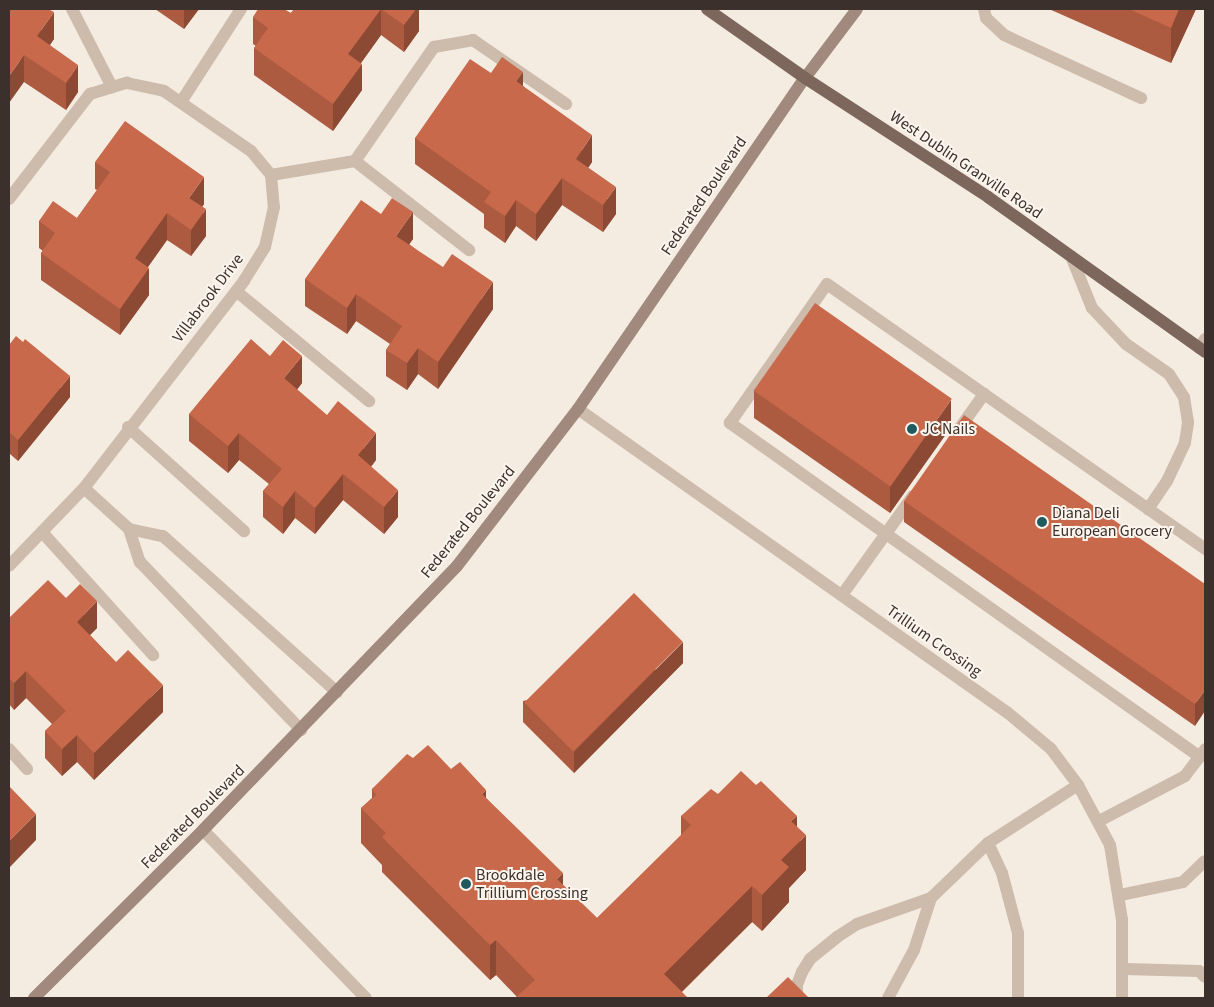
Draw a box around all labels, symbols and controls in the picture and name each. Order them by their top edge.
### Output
street label: West Dublin Granville Road [886,107,1046,223]
street label: Federated Boulevard [657,133,751,259]
street label: Villabrook Drive [169,250,247,346]
place label: JC Nails [922,419,975,439]
marker: JC Nails [906,423,918,435]
street label: Federated Boulevard [417,462,519,582]
place label: Diana Deli European Grocery [1052,503,1172,541]
marker: Diana Deli European Grocery [1036,516,1048,528]
street label: Trillium Crossing [883,601,985,681]
street label: Federated Boulevard [137,761,249,873]
place label: Brookdale Trillium Crossing [476,865,588,903]
marker: Brookdale Trillium Crossing [460,878,472,890]

